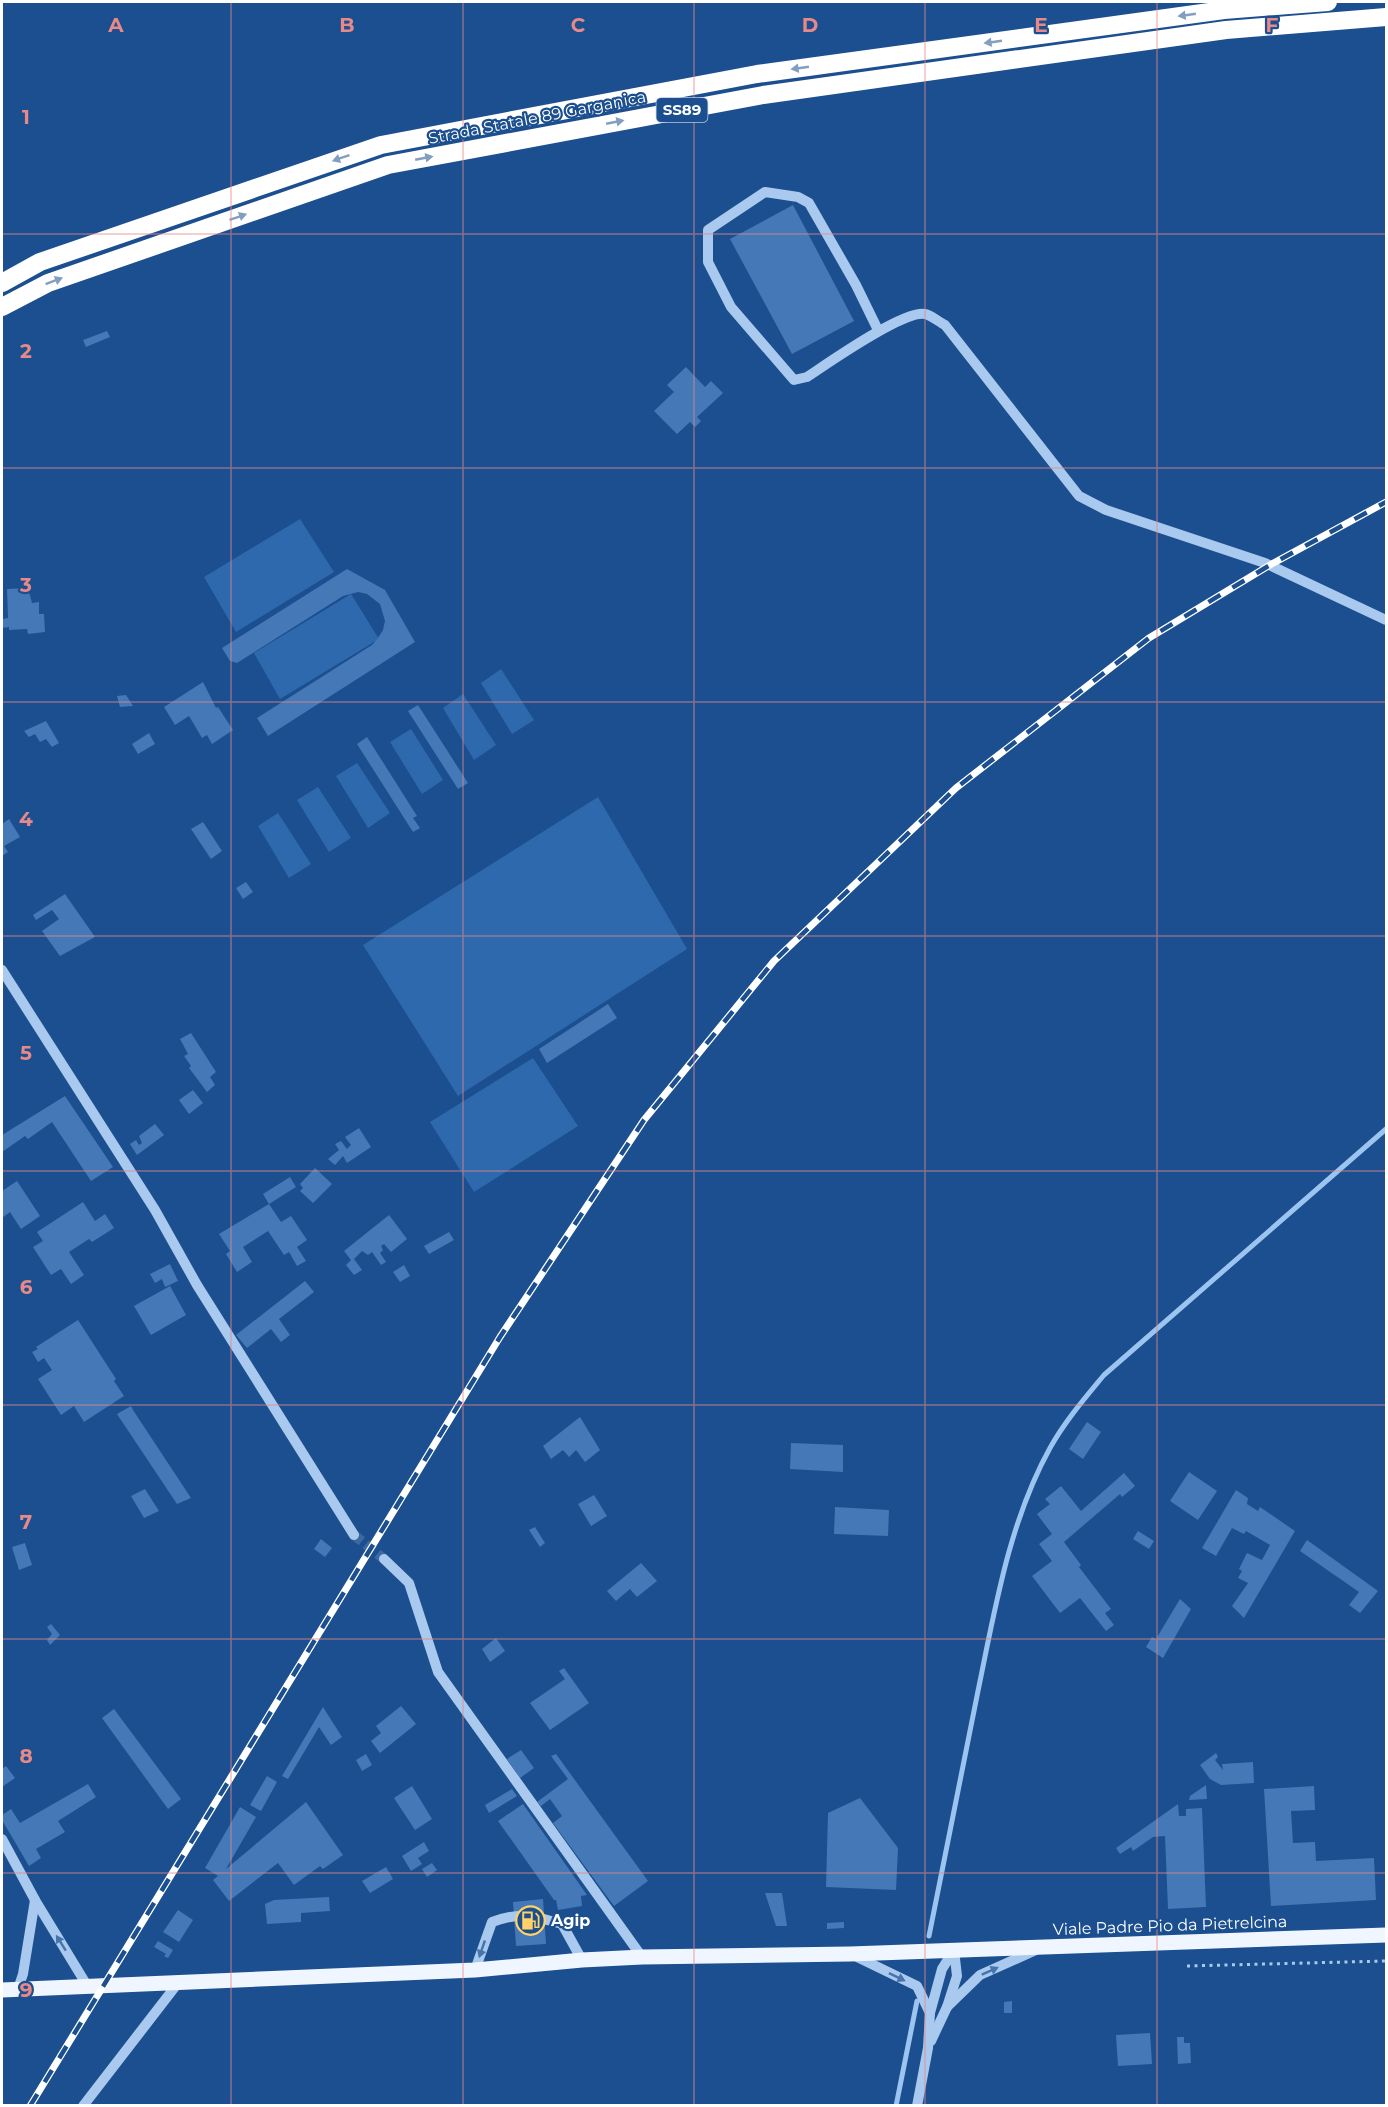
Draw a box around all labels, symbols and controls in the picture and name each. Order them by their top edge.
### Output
one-way arrow [1177,11,1196,20]
text: A [107,13,124,37]
text: B [339,13,355,37]
text: C [571,13,586,37]
text: D [802,13,818,37]
text: E [1034,13,1048,37]
text: F [1266,13,1279,37]
one-way arrow [984,37,1003,46]
one-way arrow [791,63,810,72]
street label: Strada Statale 89 Garganica [427,87,648,148]
road number: SS89 [656,98,708,122]
text: 1 [22,105,30,129]
one-way arrow [606,117,625,126]
one-way arrow [414,153,433,162]
one-way arrow [332,154,350,164]
one-way arrow [229,212,247,222]
one-way arrow [45,276,63,286]
text: 2 [20,339,32,363]
text: 3 [19,573,32,597]
text: 4 [19,807,33,831]
text: 5 [20,1041,32,1065]
text: 6 [20,1275,33,1299]
text: 7 [20,1510,32,1534]
text: 8 [19,1744,33,1768]
fuel station icon: Agip [514,1904,546,1936]
place label: Agip [550,1911,590,1930]
street label: Viale Padre Pio da Pietrelcina [1053,1912,1288,1939]
one-way arrow [56,1935,67,1951]
one-way arrow [476,1940,486,1958]
one-way arrow [981,1966,998,1975]
one-way arrow [888,1972,905,1981]
text: 9 [20,1978,32,2002]

